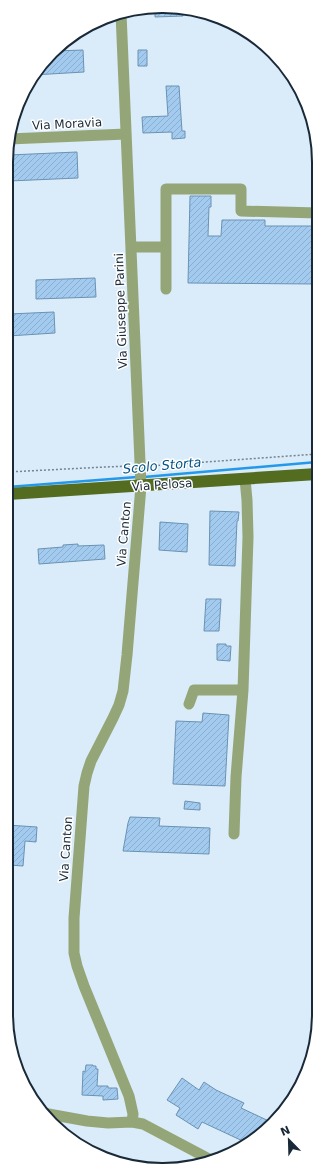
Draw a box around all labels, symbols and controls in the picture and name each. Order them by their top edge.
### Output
street label: Via Moravia [32,115,102,133]
street label: Via Giuseppe Parini [112,253,130,369]
water label: Scolo Storta [122,455,202,476]
street label: Via Pelosa [131,476,193,494]
street label: Via Canton [114,501,134,567]
street label: Via Canton [57,816,75,882]
north arrow [269,1120,309,1160]
text: N [279,1123,292,1139]

